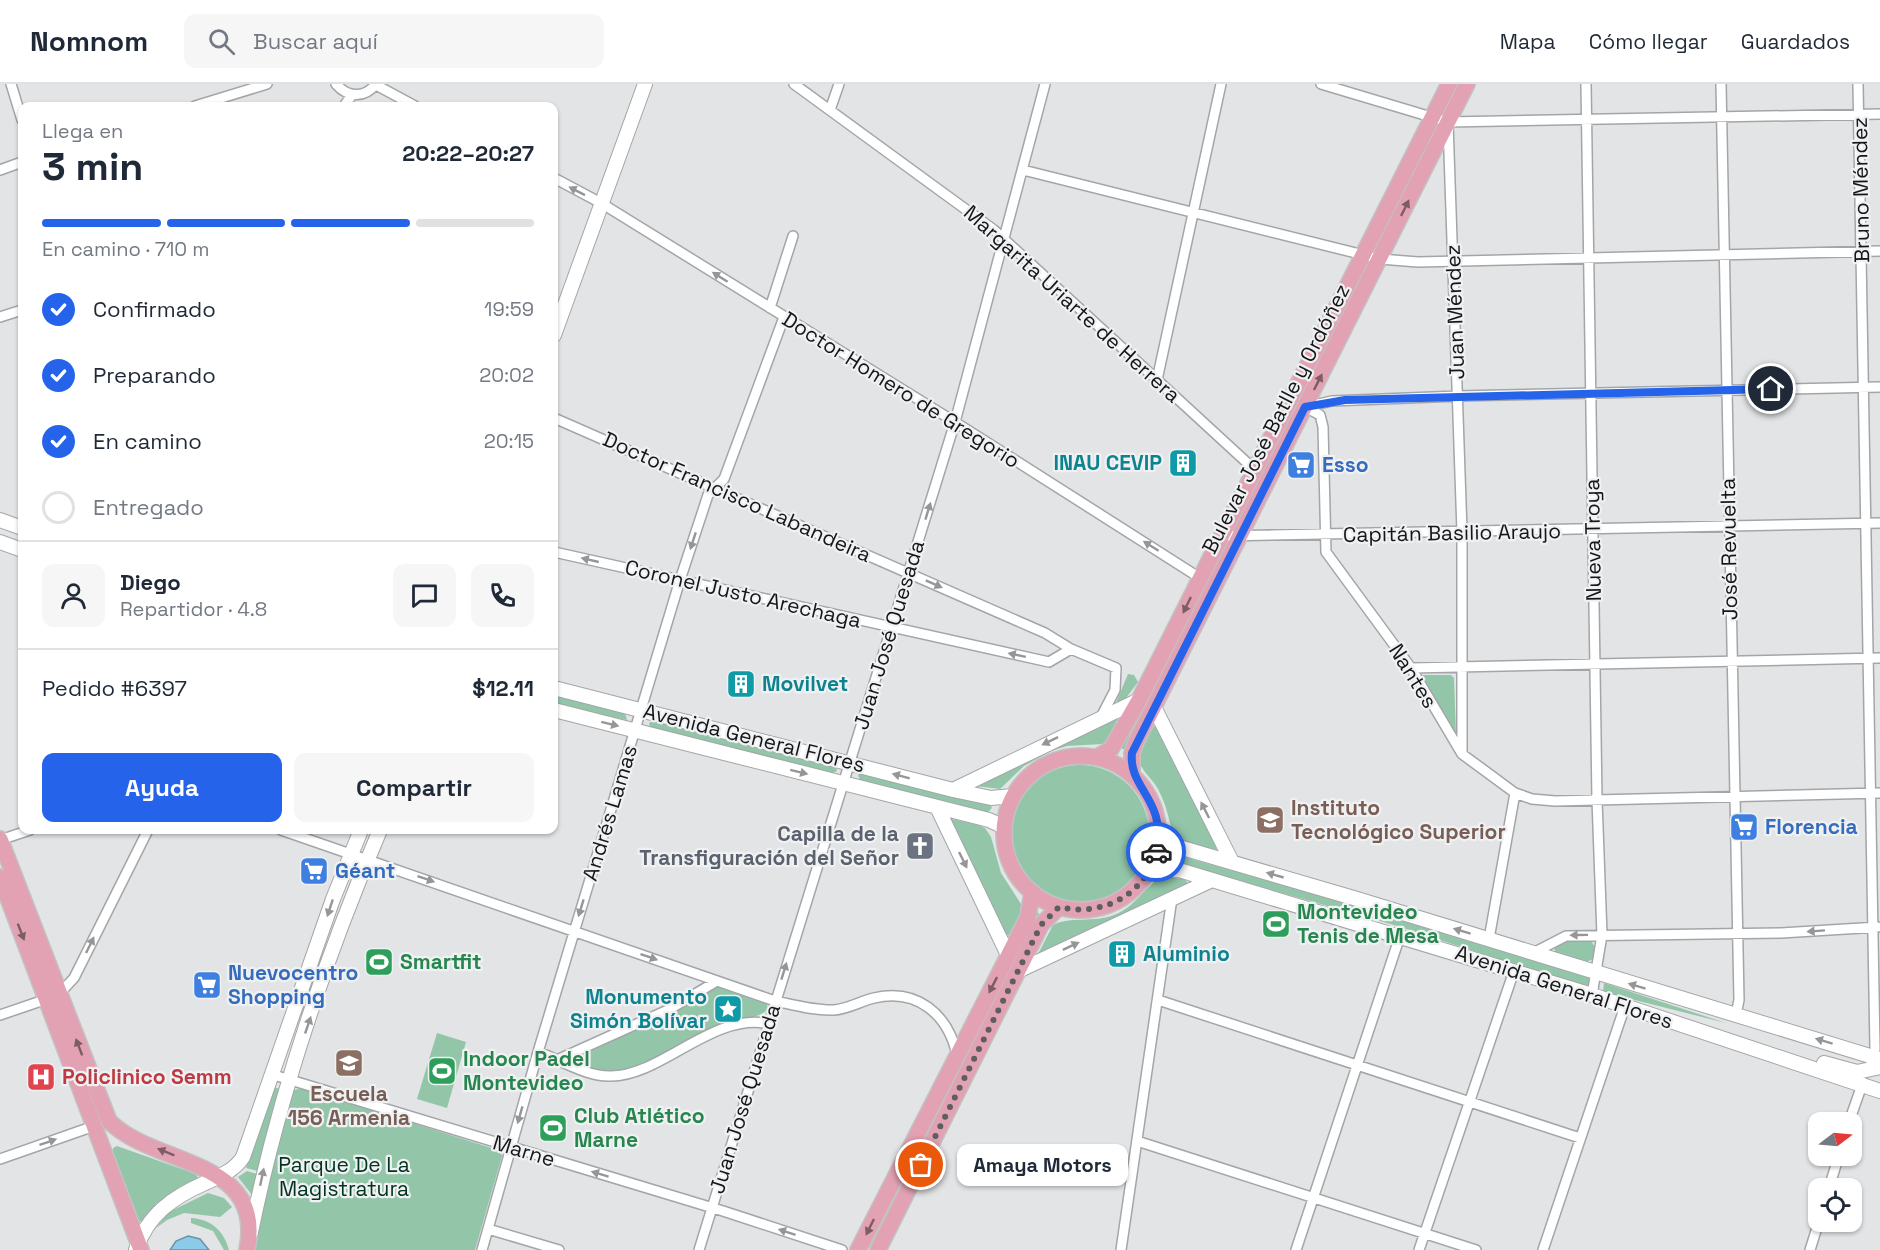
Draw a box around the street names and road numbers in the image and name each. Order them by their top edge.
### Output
street label: Bruno Méndez [1846,117,1875,263]
street label: Margarita Uriarte de Herrera [958,199,1186,408]
street label: Juan Méndez [1439,244,1470,380]
street label: Bulevar José Batlle y Ordóñez [1196,279,1356,558]
street label: Doctor Homero de Gregorio [777,305,1025,474]
street label: Doctor Francisco Labandeira [599,425,876,568]
street label: Nueva Troya [1578,478,1607,602]
street label: José Revuelta [1714,478,1743,620]
street label: Capitán Basilio Araujo [1343,517,1561,548]
street label: Juan José Quesada [847,537,930,733]
street label: Coronel Justo Arechaga [622,553,864,634]
street label: Nantes [1383,638,1444,713]
street label: Avenida General Flores [640,697,868,778]
street label: Andrés Lamas [576,742,643,884]
street label: Avenida General Flores [1452,939,1676,1035]
street label: Juan José Quesada [703,1001,786,1197]
street label: Marne [490,1128,558,1173]

